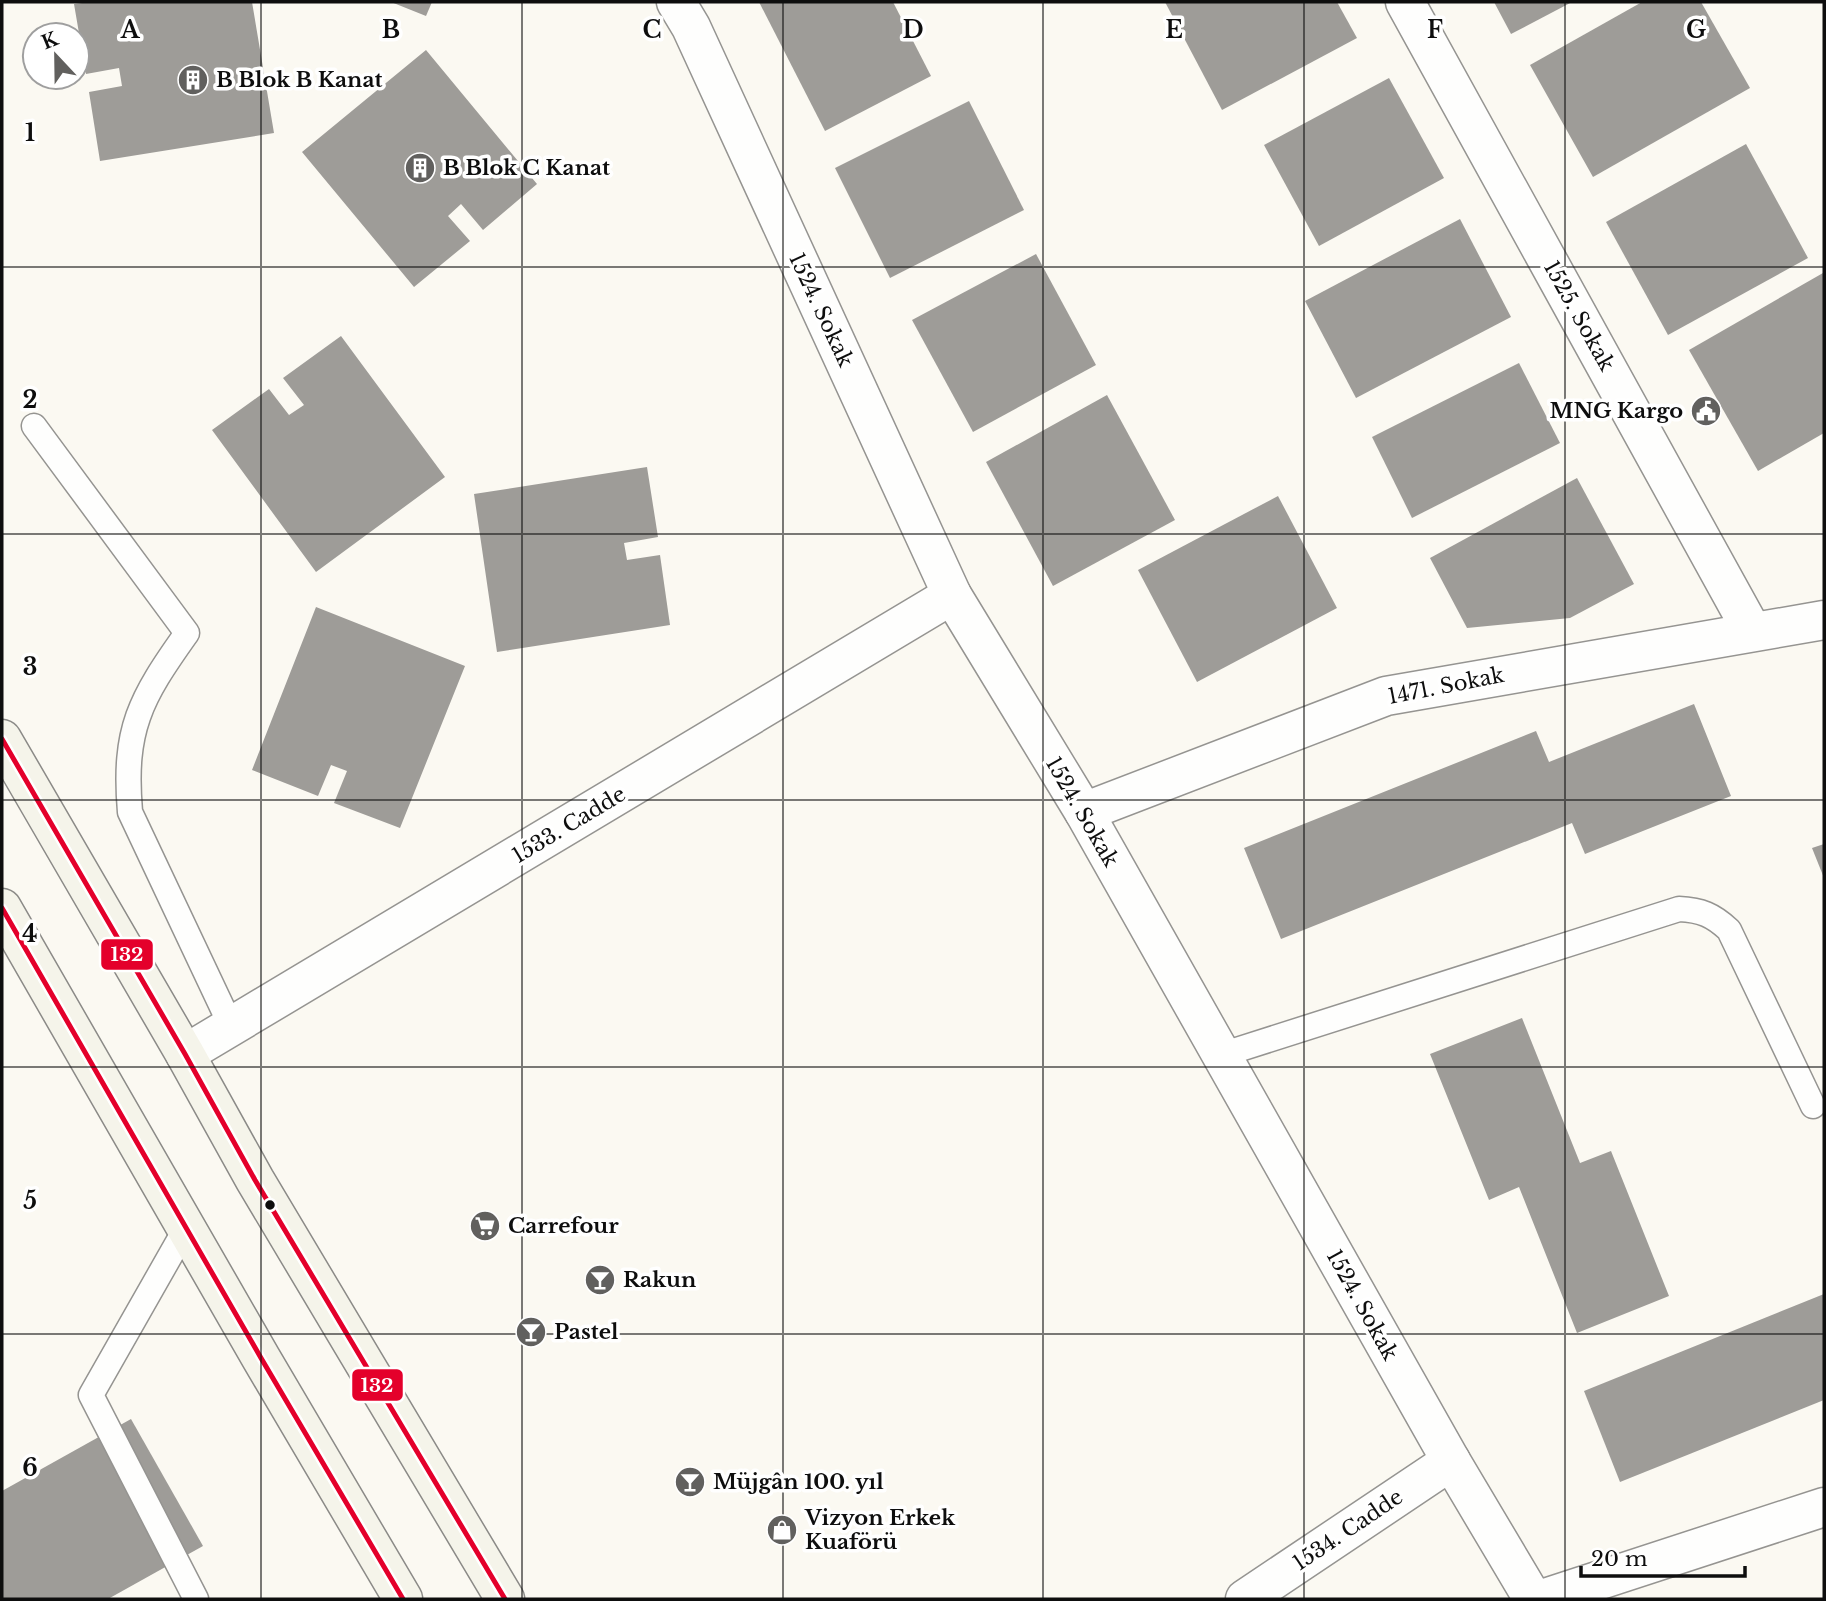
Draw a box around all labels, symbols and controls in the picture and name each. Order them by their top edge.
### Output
text: A [120,16,141,44]
text: B [382,16,400,44]
text: C [643,16,661,44]
text: D [902,16,924,44]
text: E [1165,16,1183,44]
text: F [1427,16,1443,44]
text: G [1686,16,1706,44]
north arrow [21,21,91,91]
text: K [38,27,63,54]
building icon: B Blok B Kanat [176,63,210,97]
place label: B Blok B Kanat [216,67,382,93]
text: 1 [25,119,35,147]
building icon: B Blok C Kanat [403,151,437,185]
place label: B Blok C Kanat [443,155,610,181]
street label: 1524. Sokak [783,249,859,371]
street label: 1525. Sokak [1538,256,1620,376]
text: 2 [23,386,37,414]
public building icon: MNG Kargo [1689,394,1723,428]
place label: MNG Kargo [1549,398,1683,424]
text: 3 [23,653,37,681]
street label: 1471. Sokak [1386,662,1506,710]
street label: 1524. Sokak [1040,752,1124,872]
street label: 1533. Cadde [508,781,630,869]
text: 4 [22,920,38,948]
line badge: 132 [100,938,154,971]
text: 132 [111,943,143,966]
text: 5 [23,1187,37,1215]
unlabelled marker [263,1198,277,1212]
supermarket icon: Carrefour [468,1209,502,1243]
place label: Carrefour [508,1213,619,1239]
street label: 1524. Sokak [1321,1245,1403,1365]
bar icon: Rakun [583,1263,617,1297]
place label: Rakun [623,1267,696,1293]
bar icon: Pastel [514,1315,548,1349]
place label: Pastel [554,1319,619,1345]
line badge: 132 [351,1368,404,1402]
text: 132 [361,1374,393,1397]
text: 6 [22,1454,38,1482]
bar icon: Müjgân 100. yıl [673,1465,707,1499]
place label: Müjgân 100. yıl [713,1469,884,1495]
street label: 1534. Cadde [1288,1484,1408,1576]
place label: Vizyon Erkek Kuaförü [804,1505,956,1555]
shop icon: Vizyon Erkek Kuaförü [765,1513,799,1547]
scale bar [1581,1534,1745,1578]
text: 20 m [1591,1546,1648,1572]

